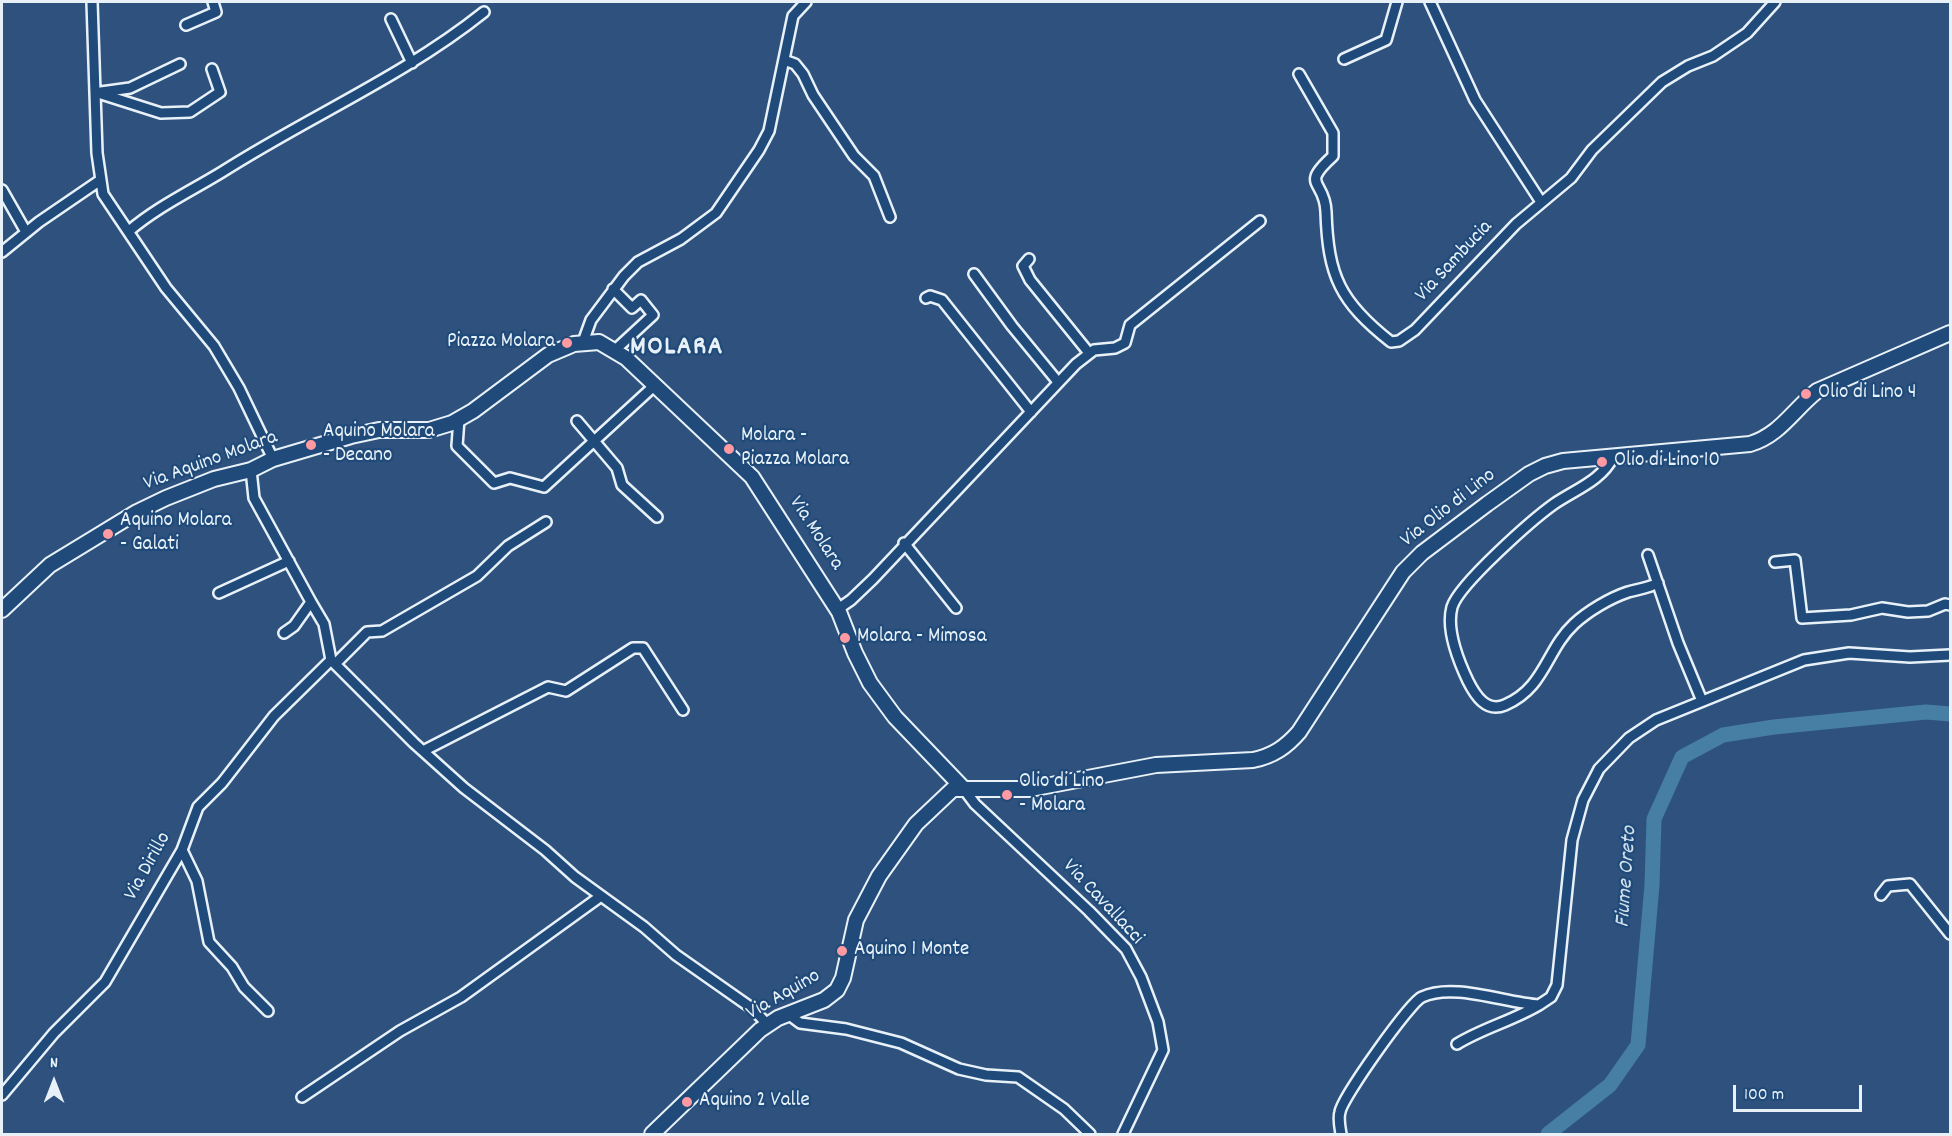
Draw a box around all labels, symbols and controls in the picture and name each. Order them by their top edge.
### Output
street label: Via Sambucia [1411,216,1499,308]
place label: Piazza Molara [447,330,555,356]
district label: MOLARA [630,333,724,365]
marker: Piazza Molara [560,336,574,350]
place label: Olio di Lino 4 [1818,381,1917,407]
marker: Olio di Lino 4 [1799,387,1813,401]
place label: Aquino Molara - Decano [323,420,435,470]
place label: Molara - Piazza Molara [741,424,849,474]
street label: Via Aquino Molara [141,426,281,498]
marker: Aquino Molara - Decano [304,438,318,452]
marker: Molara - Piazza Molara [722,442,736,456]
place label: Olio di Lino 10 [1614,449,1720,475]
marker: Olio di Lino 10 [1595,455,1609,469]
street label: Via Olio di Lino [1396,464,1502,554]
street label: Via Molara [782,492,848,576]
place label: Aquino Molara - Galati [120,509,232,559]
marker: Aquino Molara - Galati [101,527,115,541]
place label: Molara - Mimosa [857,625,987,651]
marker: Molara - Mimosa [838,631,852,645]
place label: Olio di Lino - Molara [1019,770,1104,820]
marker: Olio di Lino - Molara [1000,788,1014,802]
water label: Fiume Oreto [1611,825,1645,929]
street label: Via Dirillo [120,828,178,906]
street label: Via Cavallacci [1056,855,1148,951]
place label: Aquino 1 Monte [854,938,969,964]
marker: Aquino 1 Monte [835,944,849,958]
street label: Via Aquino [742,965,826,1027]
north arrow [24,1052,84,1112]
text: N [50,1052,58,1075]
scale bar [1736,1073,1865,1111]
text: 100 m [1744,1083,1784,1108]
place label: Aquino 2 Valle [699,1089,810,1115]
marker: Aquino 2 Valle [680,1095,694,1109]

